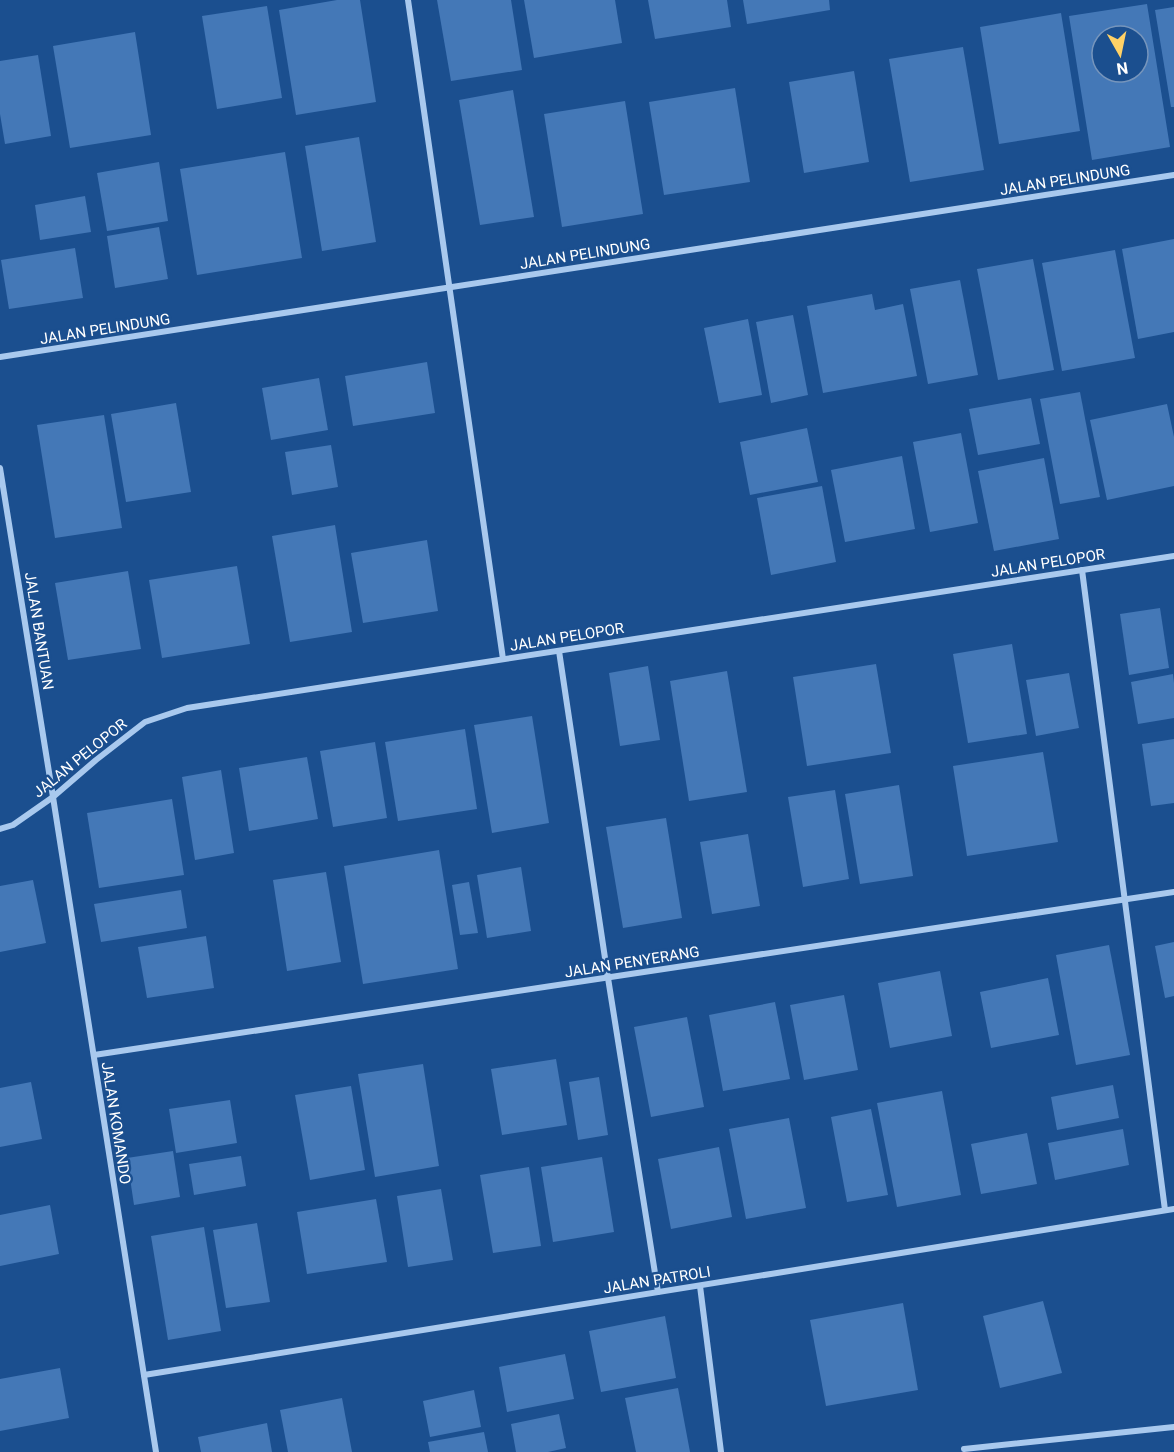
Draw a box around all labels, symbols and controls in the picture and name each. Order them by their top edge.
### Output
north arrow [1090,24,1150,84]
text: N [1115,58,1129,79]
street label: JALAN PELINDUNG [999,161,1131,199]
street label: JALAN PELINDUNG [519,235,651,273]
street label: JALAN PELINDUNG [39,310,171,348]
street label: JALAN PELOPOR [990,545,1106,581]
street label: JALAN BANTUAN [21,571,57,691]
street label: JALAN PELOPOR [509,619,625,655]
street label: JALAN PELOPOR [30,715,130,801]
street label: JALAN PENYERANG [563,942,701,982]
street label: JALAN KOMANDO [97,1060,135,1186]
street label: JALAN PATROLI [602,1263,712,1297]

